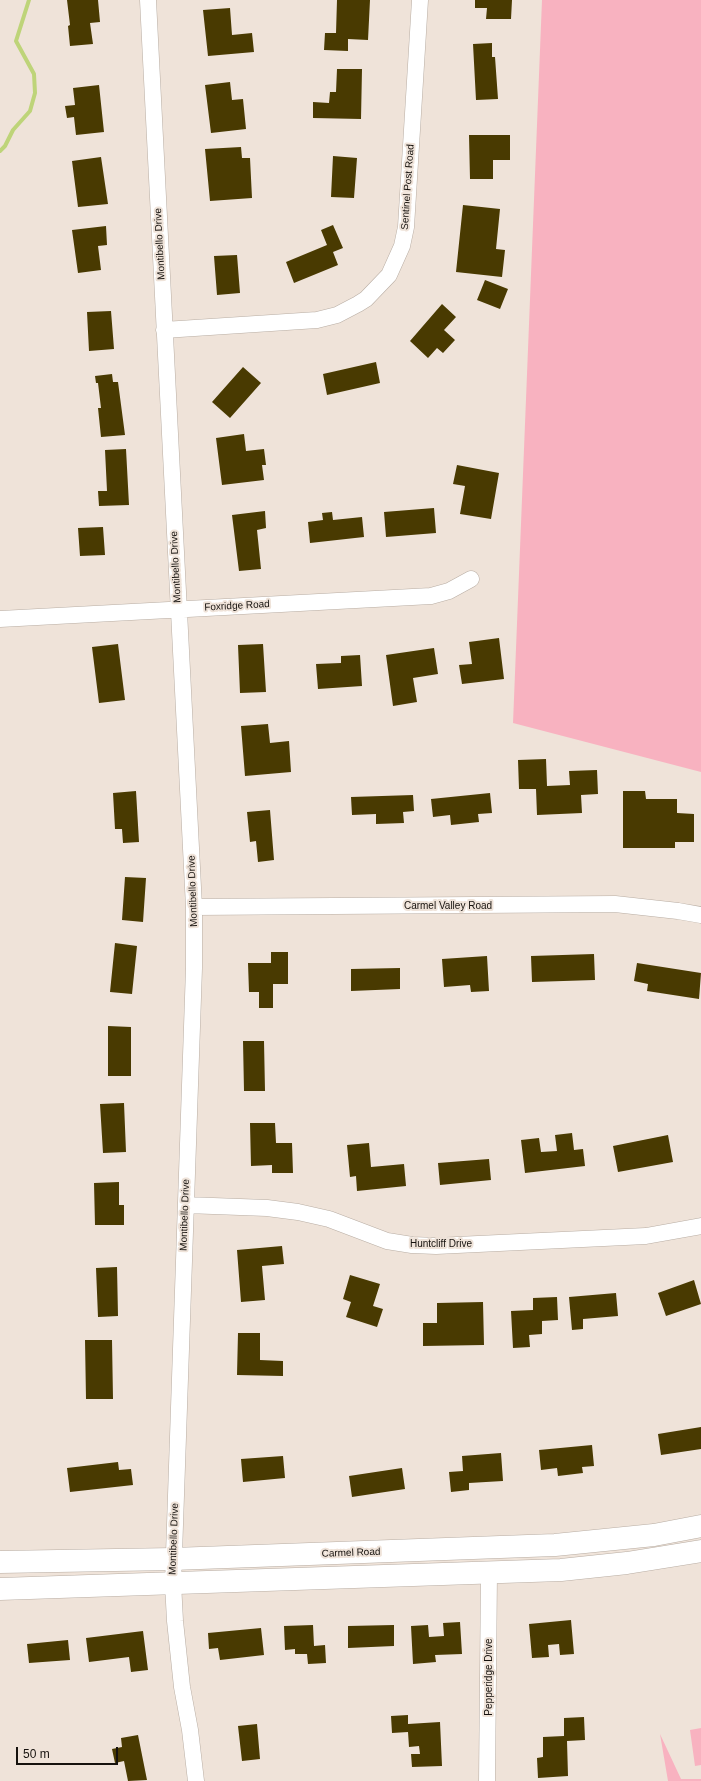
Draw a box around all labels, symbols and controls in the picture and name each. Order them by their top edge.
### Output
street label: Sentinel Post Road [399,144,417,230]
street label: Montibello Drive [152,208,168,280]
street label: Montibello Drive [168,531,184,603]
street label: Foxridge Road [204,598,270,614]
street label: Montibello Drive [186,855,200,927]
street label: Carmel Valley Road [404,900,492,912]
street label: Montibello Drive [178,1179,192,1251]
street label: Huntcliff Drive [410,1238,472,1250]
street label: Montibello Drive [167,1503,181,1575]
street label: Carmel Road [321,1546,381,1560]
street label: Pepperidge Drive [483,1638,495,1716]
scale bar [18,1739,120,1765]
text: 50 m [23,1747,50,1761]

